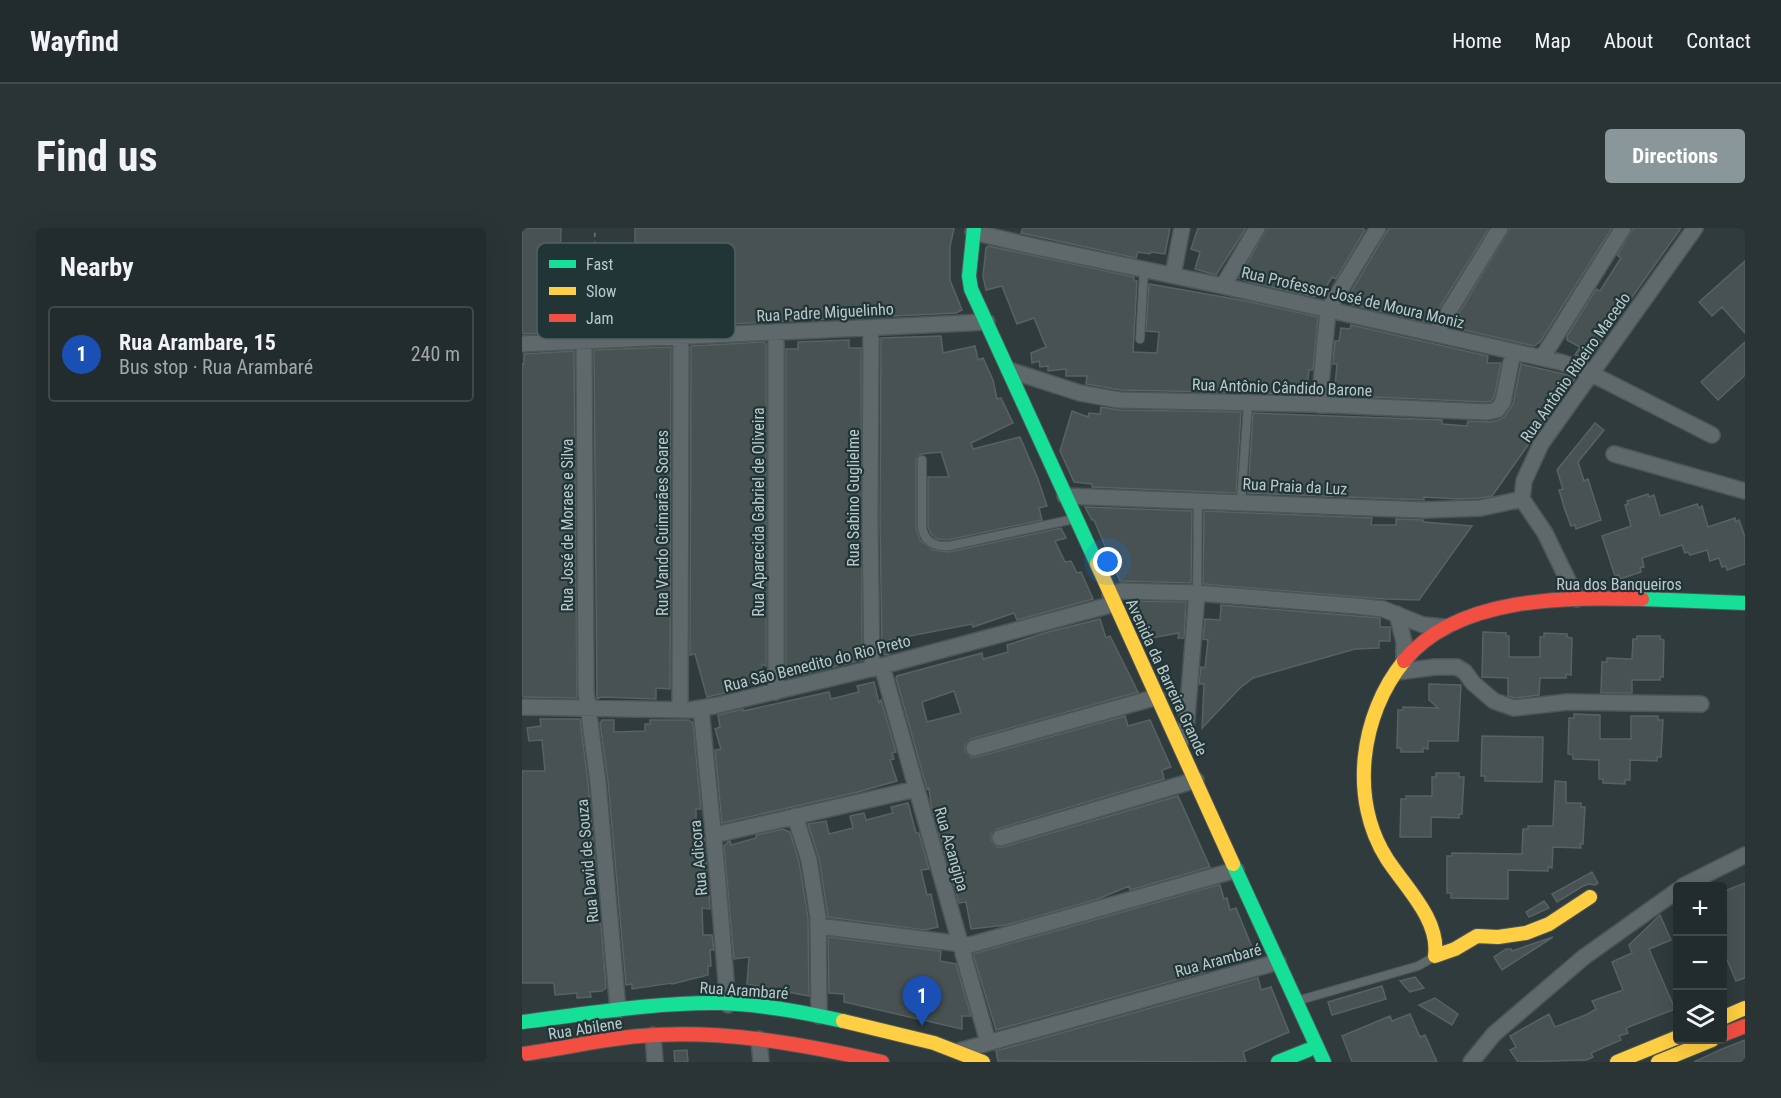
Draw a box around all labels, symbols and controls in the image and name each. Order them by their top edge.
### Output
text: Wayfind [30,25,119,58]
text: Home [1452,29,1502,53]
text: Map [1535,29,1571,53]
text: About [1604,29,1653,53]
text: Contact [1686,29,1751,53]
button: Directions [1605,129,1745,183]
text: Find us [36,132,157,181]
legend [537,243,735,339]
text: Nearby [60,252,134,282]
text: Fast [586,255,613,274]
street label: Rua Professor José de Moura Moniz [1239,263,1466,332]
text: Slow [586,282,616,301]
street label: Rua Antônio Ribeiro Macedo [1516,289,1634,446]
street label: Rua Padre Miguelinho [756,299,894,326]
text: Jam [586,309,613,328]
text: Rua Arambare, 15 [119,330,276,355]
text: 1 [76,342,87,366]
text: 240 m [411,342,460,366]
text: Bus stop · Rua Arambaré [119,355,313,379]
street label: Rua Antônio Cândido Barone [1192,375,1372,400]
street label: Rua Aparecida Gabriel de Oliveira [749,407,768,617]
street label: Rua Sabino Guglielme [844,429,863,567]
street label: Rua Vando Guimarães Soares [653,430,672,616]
street label: Rua José de Moraes e Silva [558,439,577,611]
street label: Rua Praia da Luz [1242,474,1348,499]
your location [1093,547,1122,576]
street label: Rua dos Banqueiros [1556,575,1682,594]
street label: Avenida da Barreira Grande [1122,596,1211,759]
street label: Rua São Benedito do Rio Preto [722,631,912,696]
street label: Rua David de Souza [573,798,602,924]
street label: Rua Acangipa [930,805,973,893]
street label: Rua Adicora [686,819,711,897]
map controls [1673,882,1727,1044]
button: + [1673,882,1727,936]
button: − [1673,936,1727,990]
street label: Rua Arambaré [1173,940,1263,981]
pin: 1 [902,976,942,1026]
street label: Rua Arambaré [699,978,789,1003]
button: layers [1673,990,1727,1044]
street label: Rua Abilene [547,1013,623,1044]

